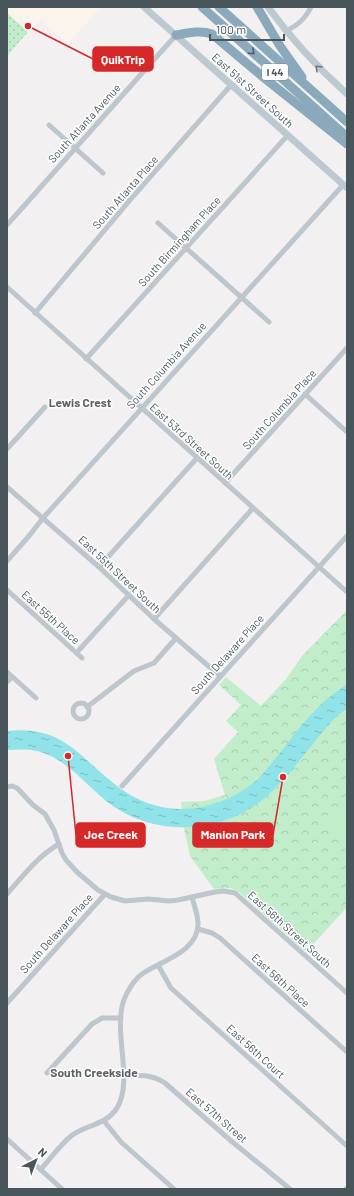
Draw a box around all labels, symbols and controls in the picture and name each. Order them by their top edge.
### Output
scale bar [210,16,284,42]
text: 100 m [216,22,246,36]
callout: QuikTrip [93,47,153,71]
one-way arrow [247,47,255,54]
street label: East 51st Street South [210,50,296,130]
text: QuikTrip [101,52,145,66]
road number: I 44 [262,64,288,80]
one-way arrow [315,65,323,72]
street label: South Atlanta Avenue [45,81,123,165]
street label: South Atlanta Place [90,152,161,231]
street label: South Birmingham Place [135,193,223,289]
street label: South Columbia Avenue [124,319,208,411]
street label: South Columbia Place [240,366,319,452]
district label: Lewis Crest [49,395,112,409]
street label: East 53rd Street South [148,400,236,482]
street label: East 55th Street South [76,533,164,616]
street label: East 55th Place [19,588,83,646]
street label: South Delaware Place [188,611,266,697]
callout: Joe Creek [76,823,145,847]
callout: Manion Park [193,823,273,847]
text: Joe Creek [84,827,139,841]
text: Manion Park [201,827,266,841]
street label: East 56th Street South [246,888,334,970]
street label: South Delaware Place [17,890,95,976]
street label: East 56th Place [249,951,313,1009]
street label: East 56th Court [224,1021,288,1081]
district label: South Creekside [50,1065,138,1079]
street label: East 57th Street [184,1085,250,1145]
north arrow [16,1140,56,1180]
text: N [36,1145,50,1159]

